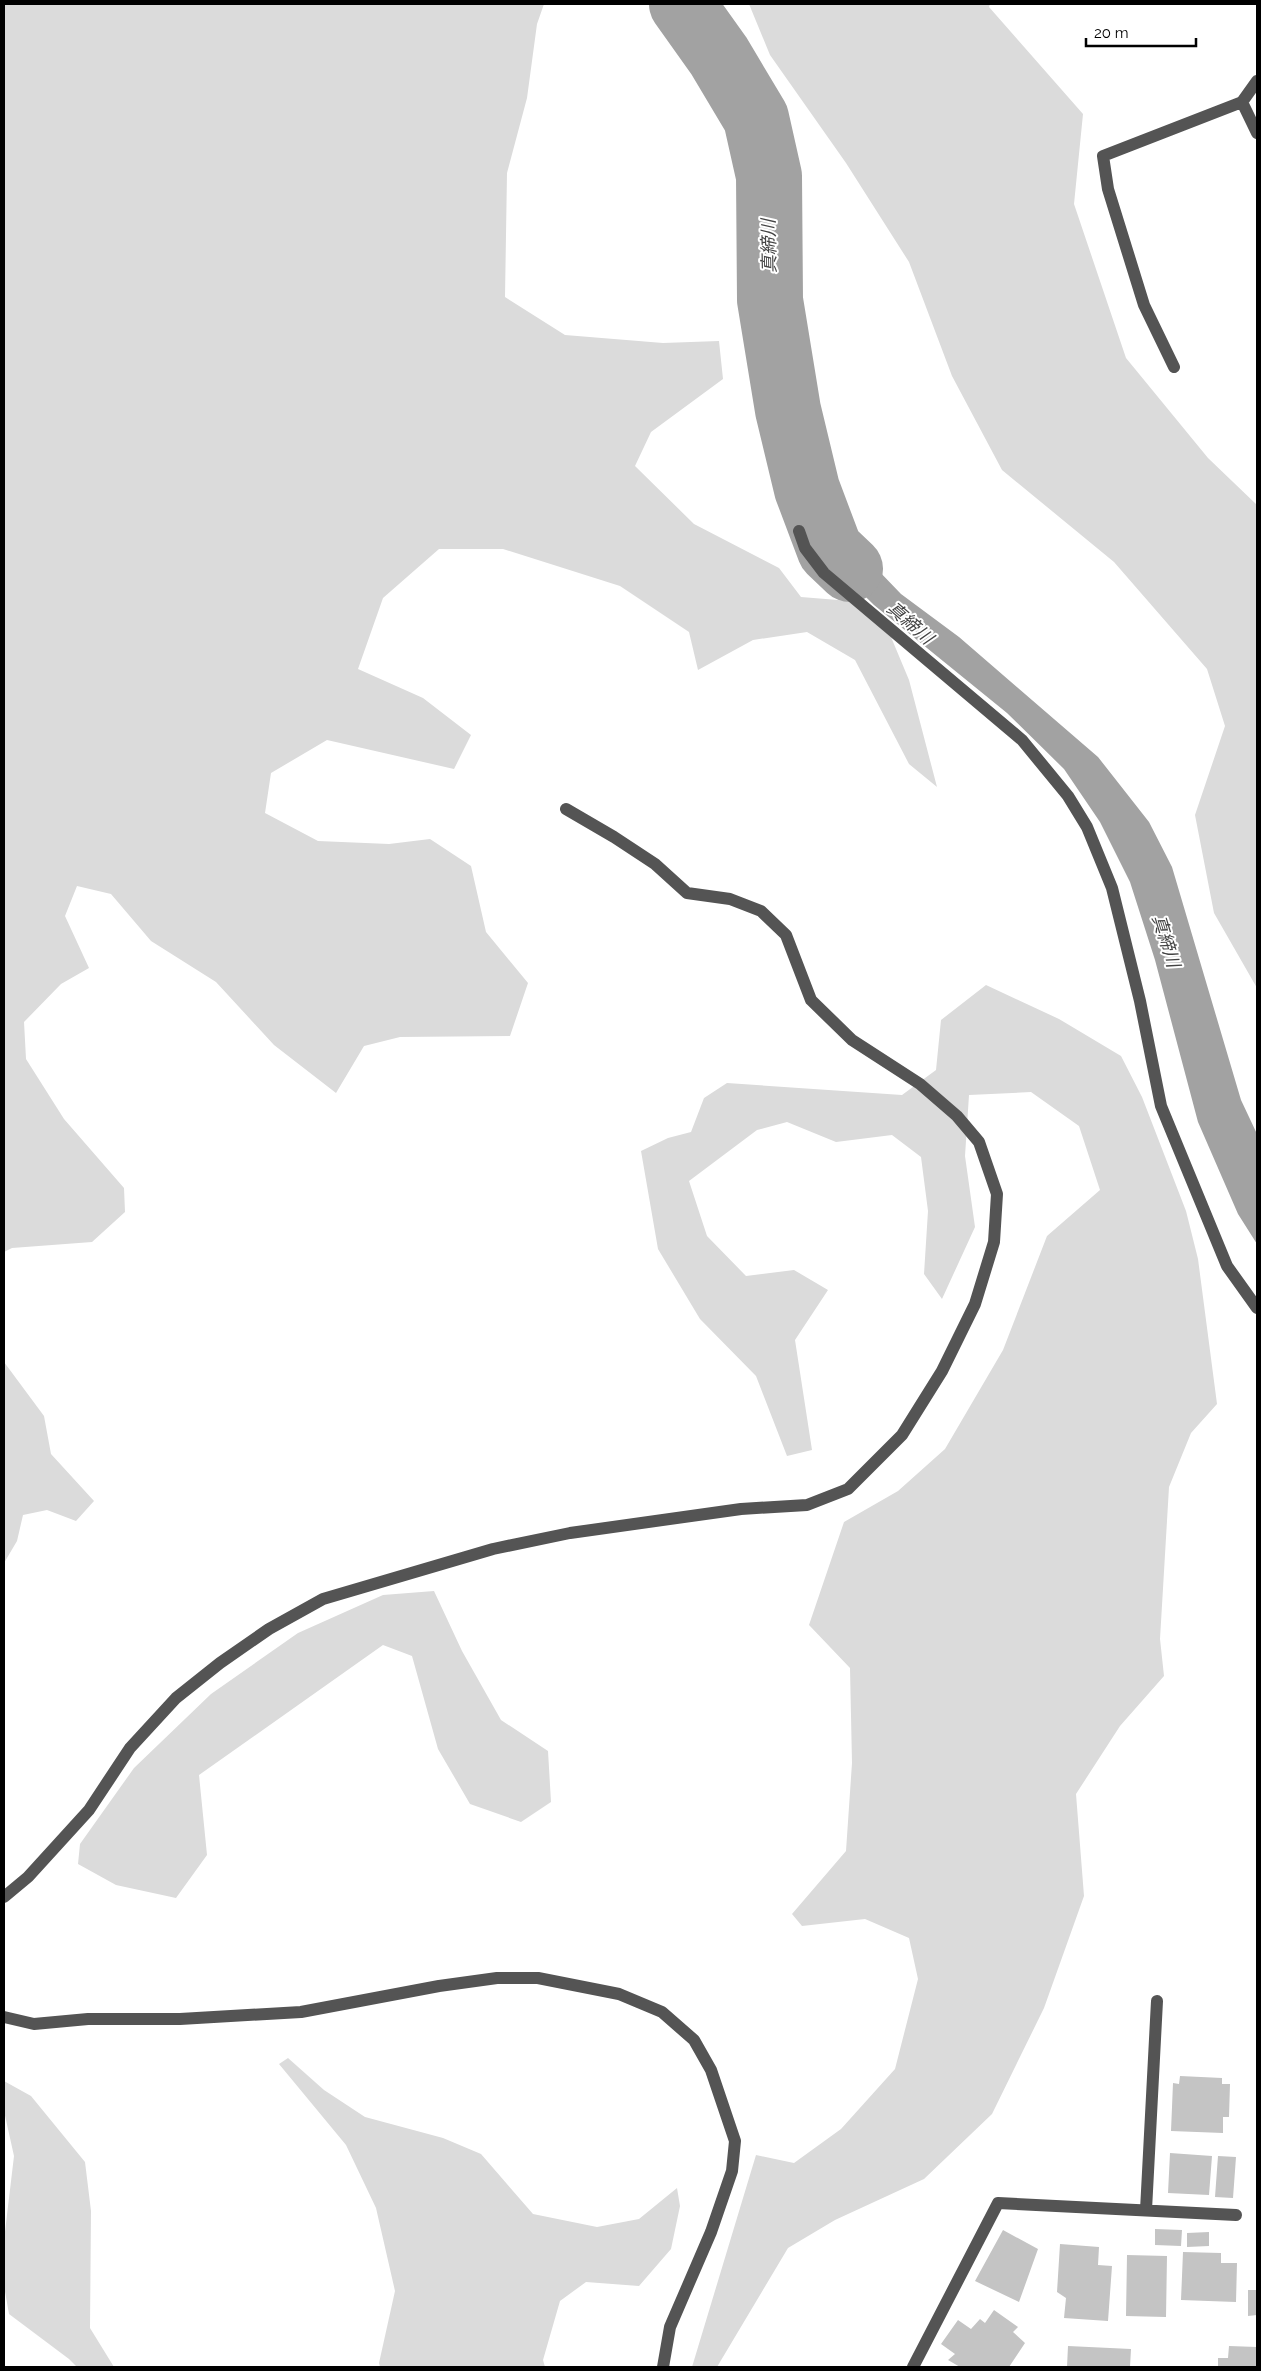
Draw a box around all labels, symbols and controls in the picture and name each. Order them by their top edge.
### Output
scale bar [1086,15,1196,47]
text: 20 m [1094,24,1129,42]
water label: 真締川 [757,217,779,273]
water label: 真締川 [883,597,939,650]
water label: 真締川 [1149,912,1185,972]

